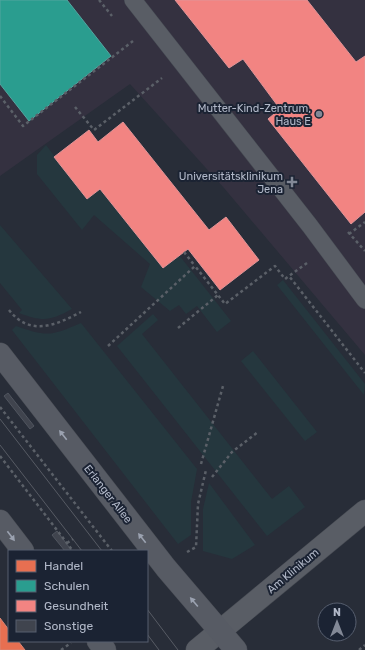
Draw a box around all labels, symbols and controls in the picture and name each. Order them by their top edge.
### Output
place label: Mutter-Kind-Zentrum, Haus E [198,102,311,128]
marker: Mutter-Kind-Zentrum, Haus E [314,109,324,119]
place label: Universitätsklinikum Jena [179,170,283,196]
marker: Universitätsklinikum Jena [286,176,298,188]
one-way arrow [58,429,67,440]
street label: Erlanger Allee [81,462,135,526]
one-way arrow [7,531,15,541]
one-way arrow [138,532,146,543]
street label: Am Klinikum [265,546,322,596]
legend [8,550,148,642]
text: Handel [44,559,83,573]
text: Schulen [44,579,90,593]
one-way arrow [190,597,199,608]
text: Gesundheit [44,599,109,613]
north arrow [317,602,357,642]
text: N [333,606,341,619]
text: Sonstige [44,619,93,633]

